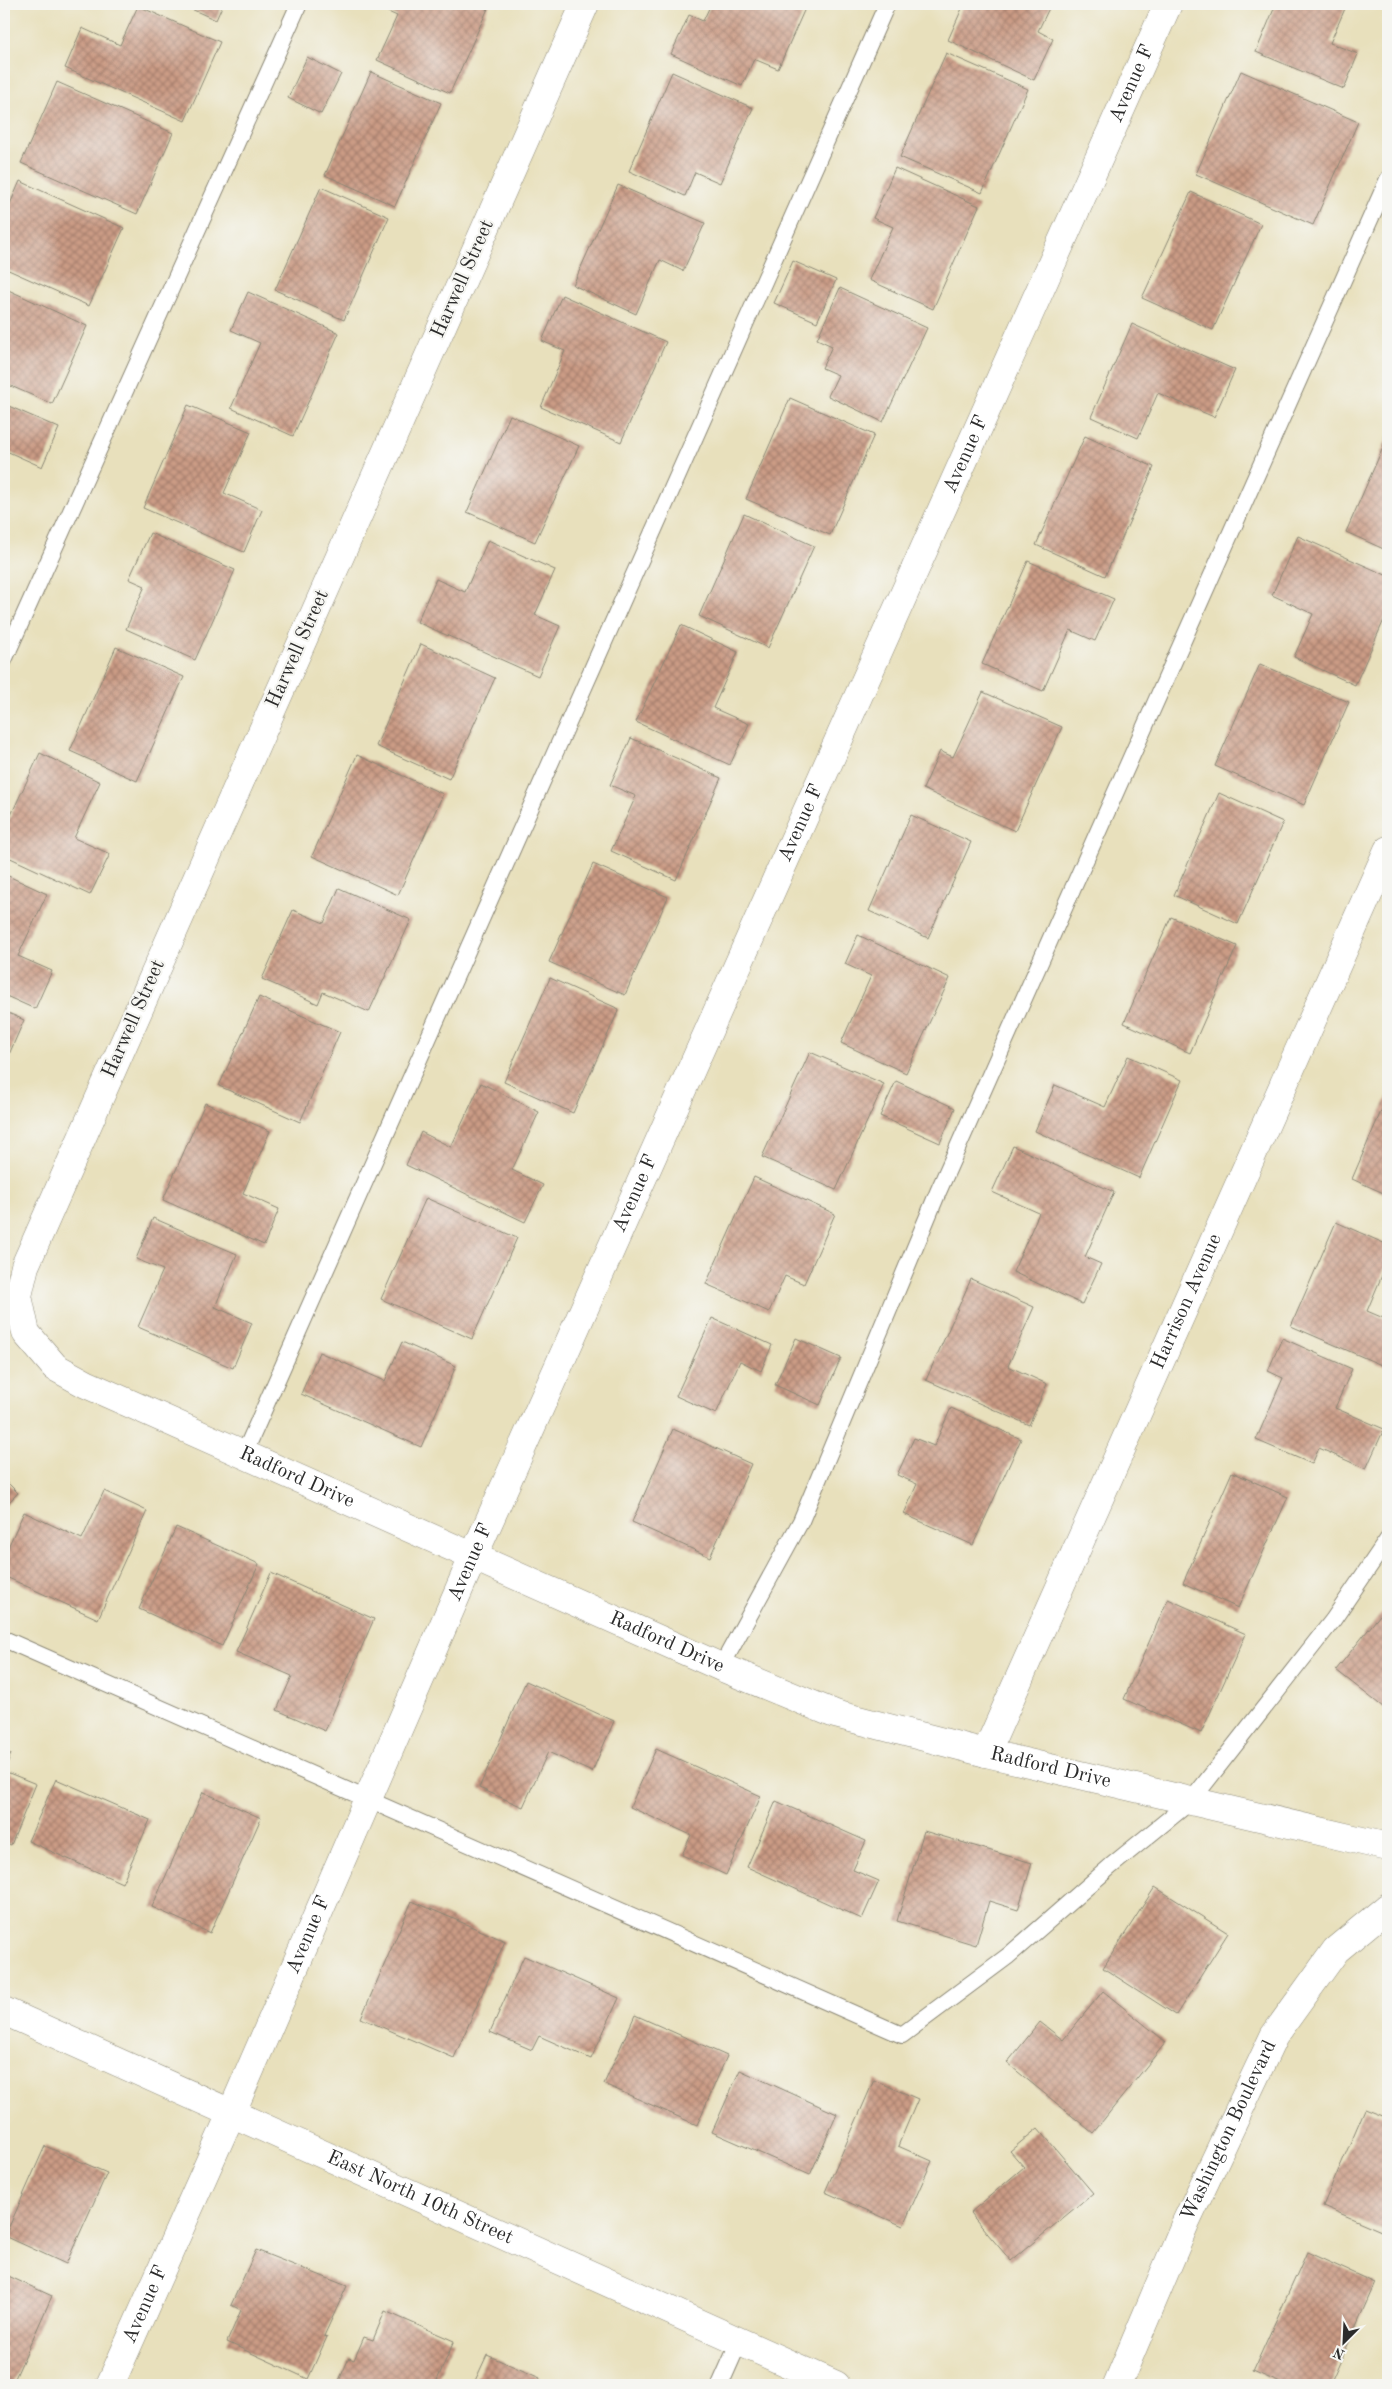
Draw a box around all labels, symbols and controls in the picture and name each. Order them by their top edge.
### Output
street label: Avenue F [1106,42,1158,126]
street label: Harwell Street [428,217,498,341]
street label: Avenue F [940,413,992,496]
street label: Harwell Street [263,587,333,711]
street label: Avenue F [775,781,827,865]
street label: Harwell Street [99,957,169,1081]
street label: Avenue F [610,1152,662,1236]
street label: Harrison Avenue [1148,1231,1226,1372]
street label: Radford Drive [236,1444,357,1512]
street label: Avenue F [445,1521,497,1605]
street label: Radford Drive [606,1608,727,1677]
street label: Radford Drive [988,1744,1113,1792]
street label: Avenue F [283,1893,334,1977]
street label: Washington Boulevard [1178,2037,1280,2224]
street label: East North 10th Street [324,2147,516,2248]
street label: Avenue F [120,2263,172,2346]
north arrow [1320,2316,1370,2366]
text: N [1331,2344,1347,2362]

